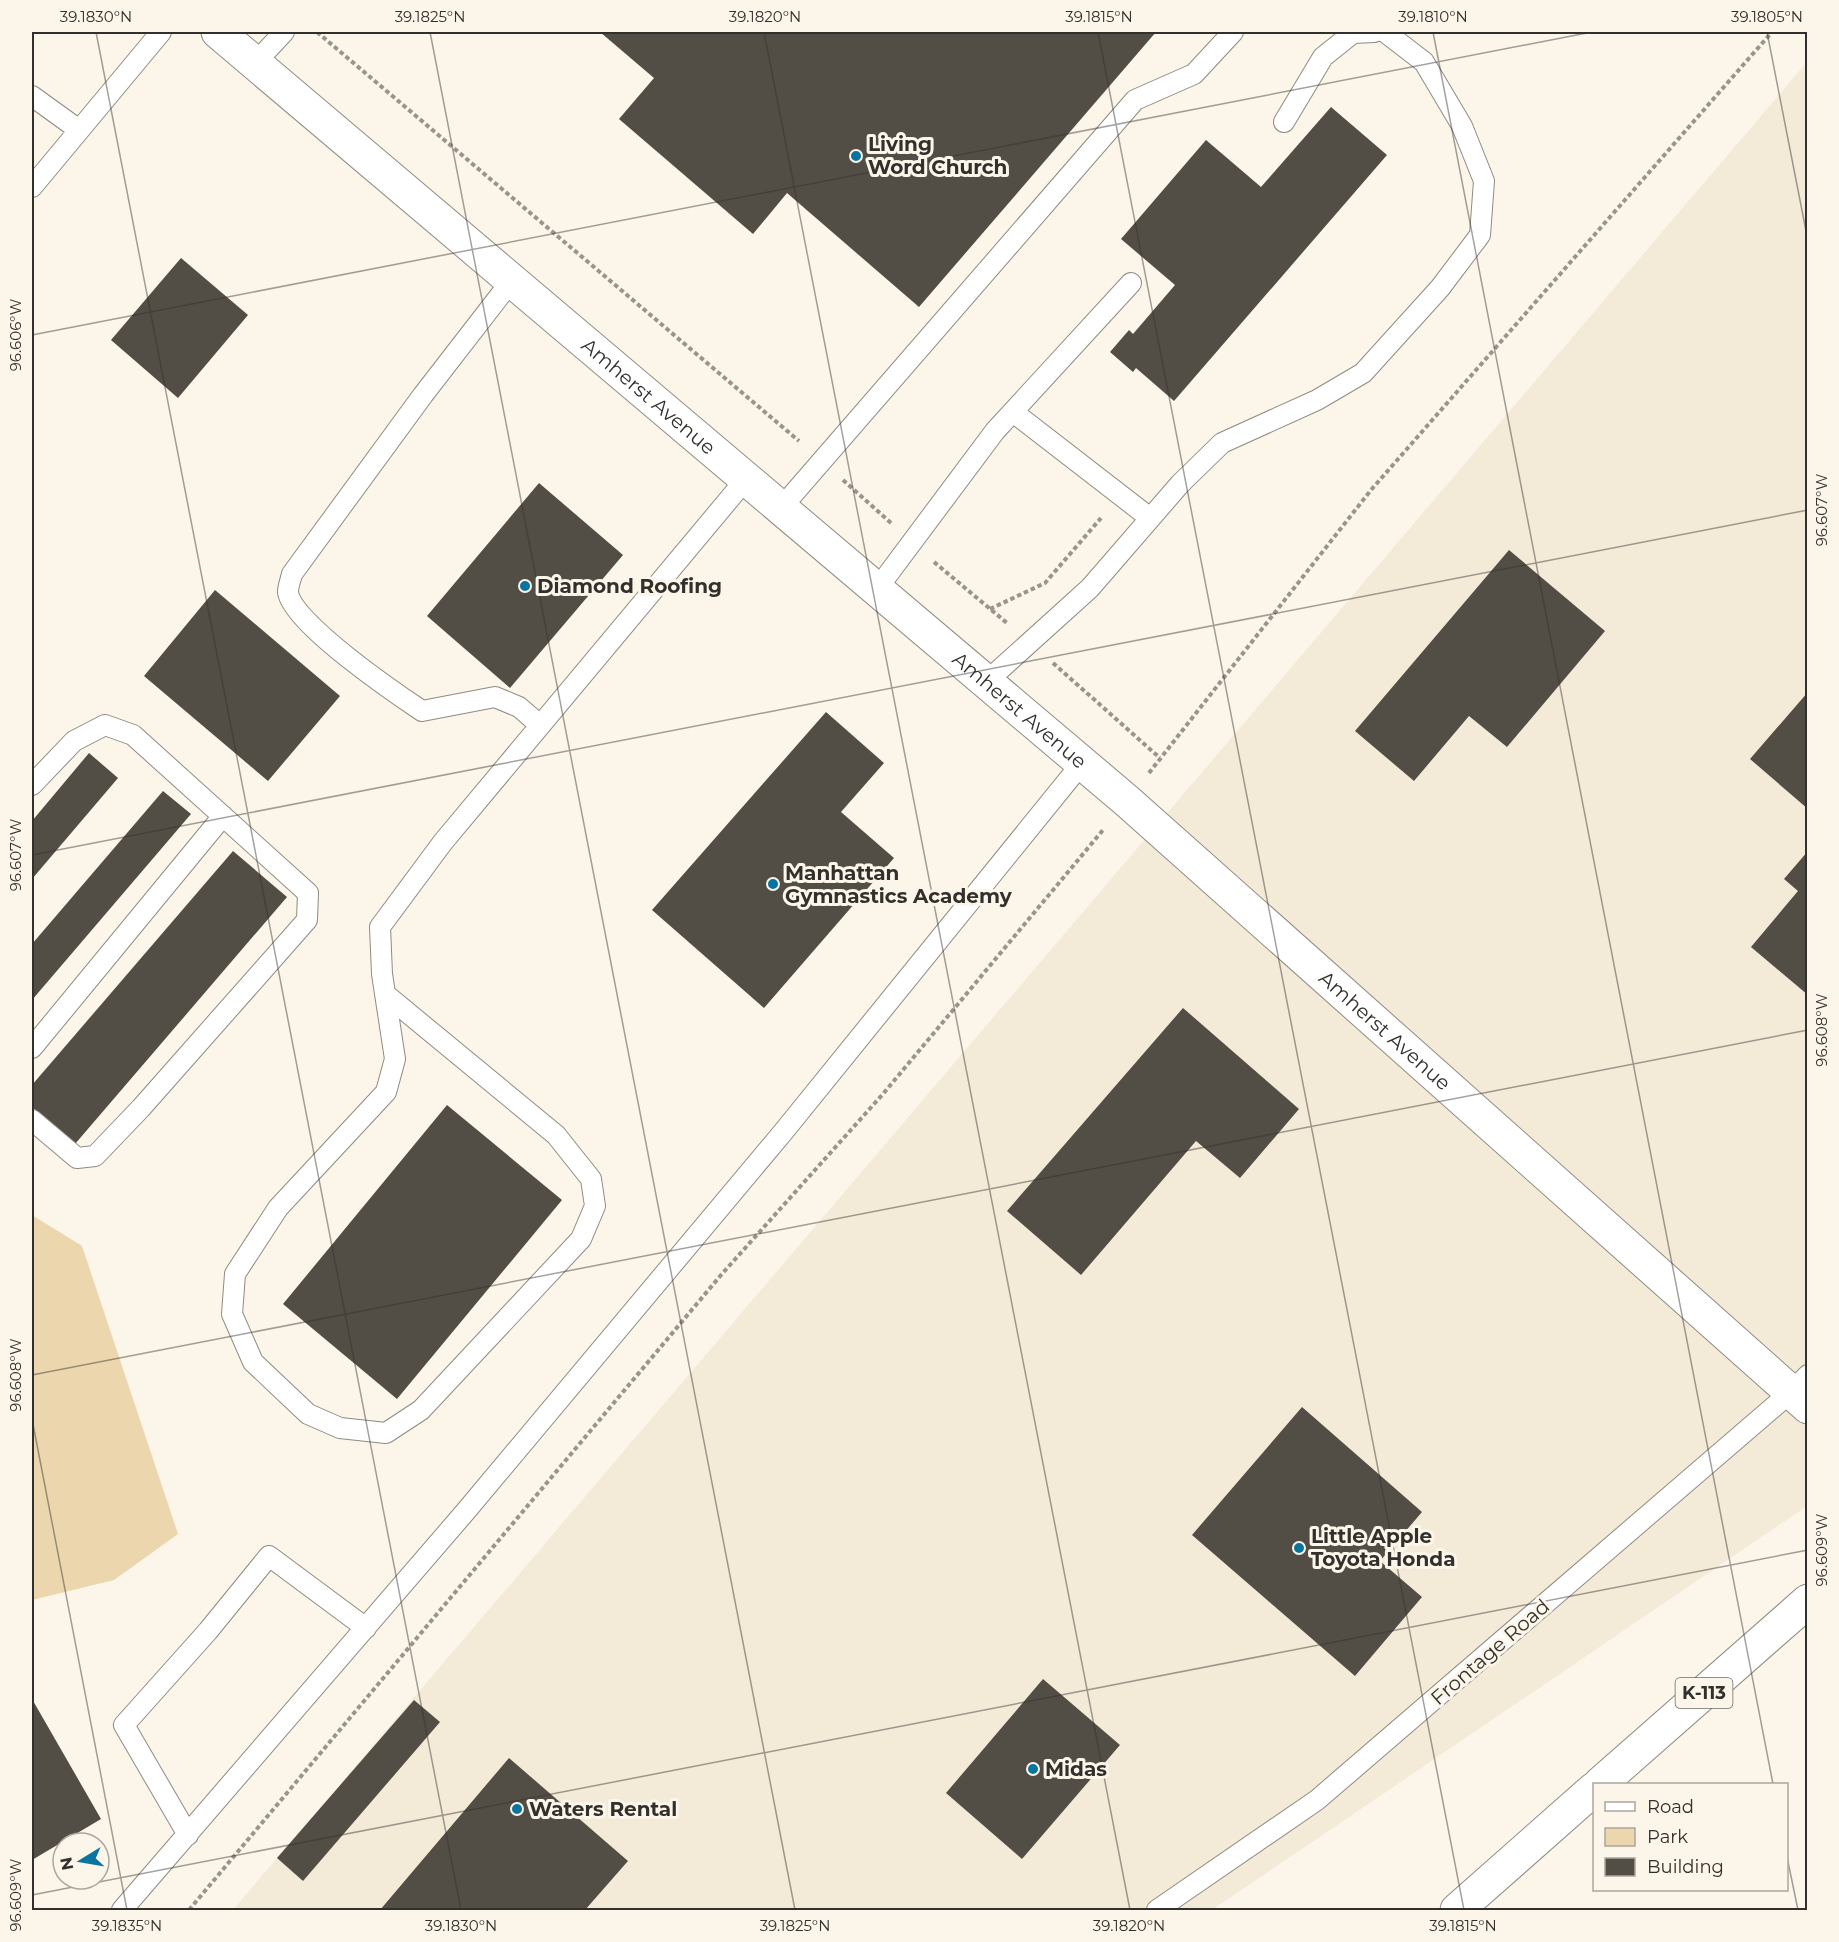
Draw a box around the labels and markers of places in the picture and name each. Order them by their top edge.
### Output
place label: Living Word Church [868,132,1007,179]
marker: Living Word Church [849,149,863,163]
place label: Diamond Roofing [537,574,722,598]
marker: Diamond Roofing [518,579,532,593]
place label: Manhattan Gymnastics Academy [785,861,1013,908]
marker: Manhattan Gymnastics Academy [766,877,780,891]
place label: Little Apple Toyota Honda [1311,1524,1456,1571]
marker: Little Apple Toyota Honda [1292,1541,1306,1555]
place label: Midas [1045,1757,1107,1781]
marker: Midas [1026,1762,1040,1776]
place label: Waters Rental [529,1797,677,1821]
marker: Waters Rental [510,1802,524,1816]

